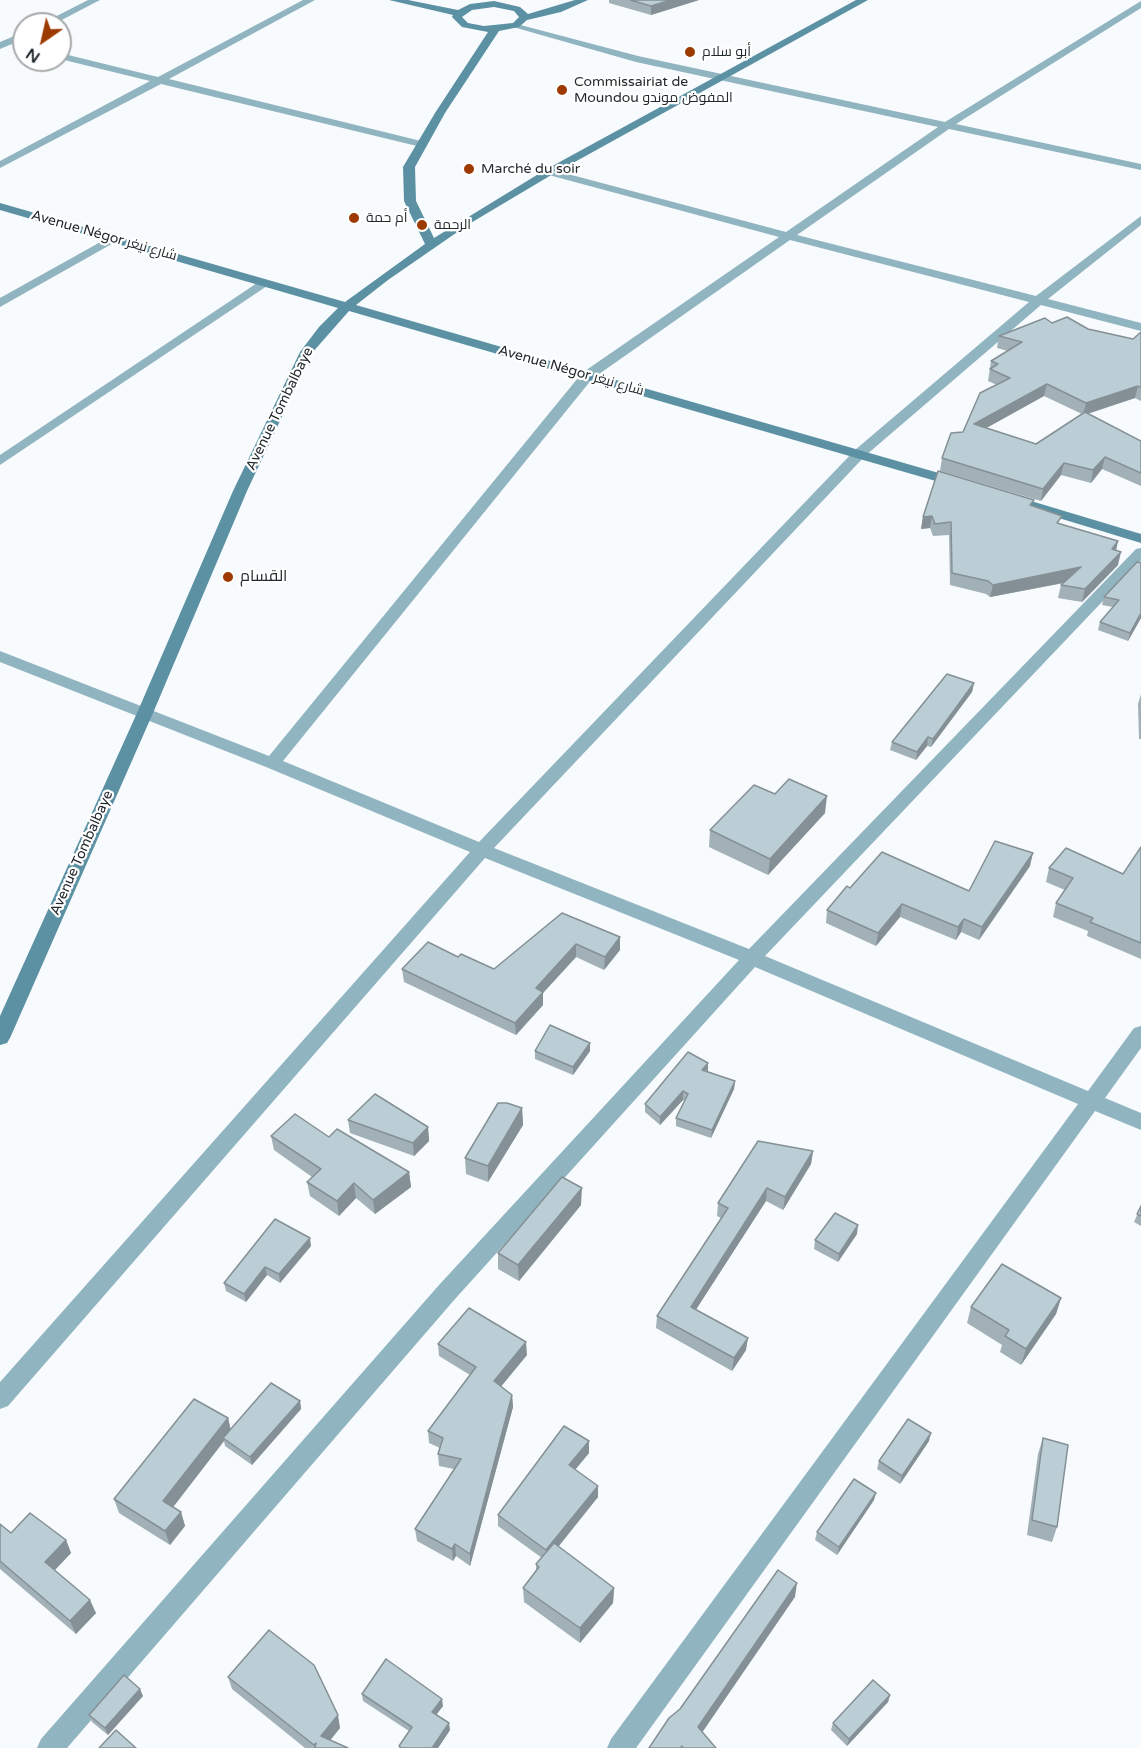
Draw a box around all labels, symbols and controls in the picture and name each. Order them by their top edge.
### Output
north arrow [12,12,72,72]
text: N [22,43,44,67]
place label: أبو سلام [702,44,751,60]
marker: أبو سلام [683,45,697,59]
place label: Commissairiat de Moundou المفوض موندو [574,74,733,106]
marker: Commissairiat de Moundou المفوض موندو [555,83,569,97]
place label: Marché du soir [481,161,580,177]
marker: Marché du soir [462,162,476,176]
street label: Avenue Négor شارع نيغر [29,207,179,265]
place label: أم حمة [366,210,407,226]
marker: أم حمة [347,211,361,225]
place label: الرحمة [434,217,471,233]
marker: الرحمة [415,218,429,232]
street label: Avenue Négor شارع نيغر [496,342,646,400]
street label: Avenue Tombalbaye [243,345,317,473]
place label: القسام [240,567,287,587]
marker: القسام [221,570,235,584]
street label: Avenue Tombalbaye [47,788,117,918]

